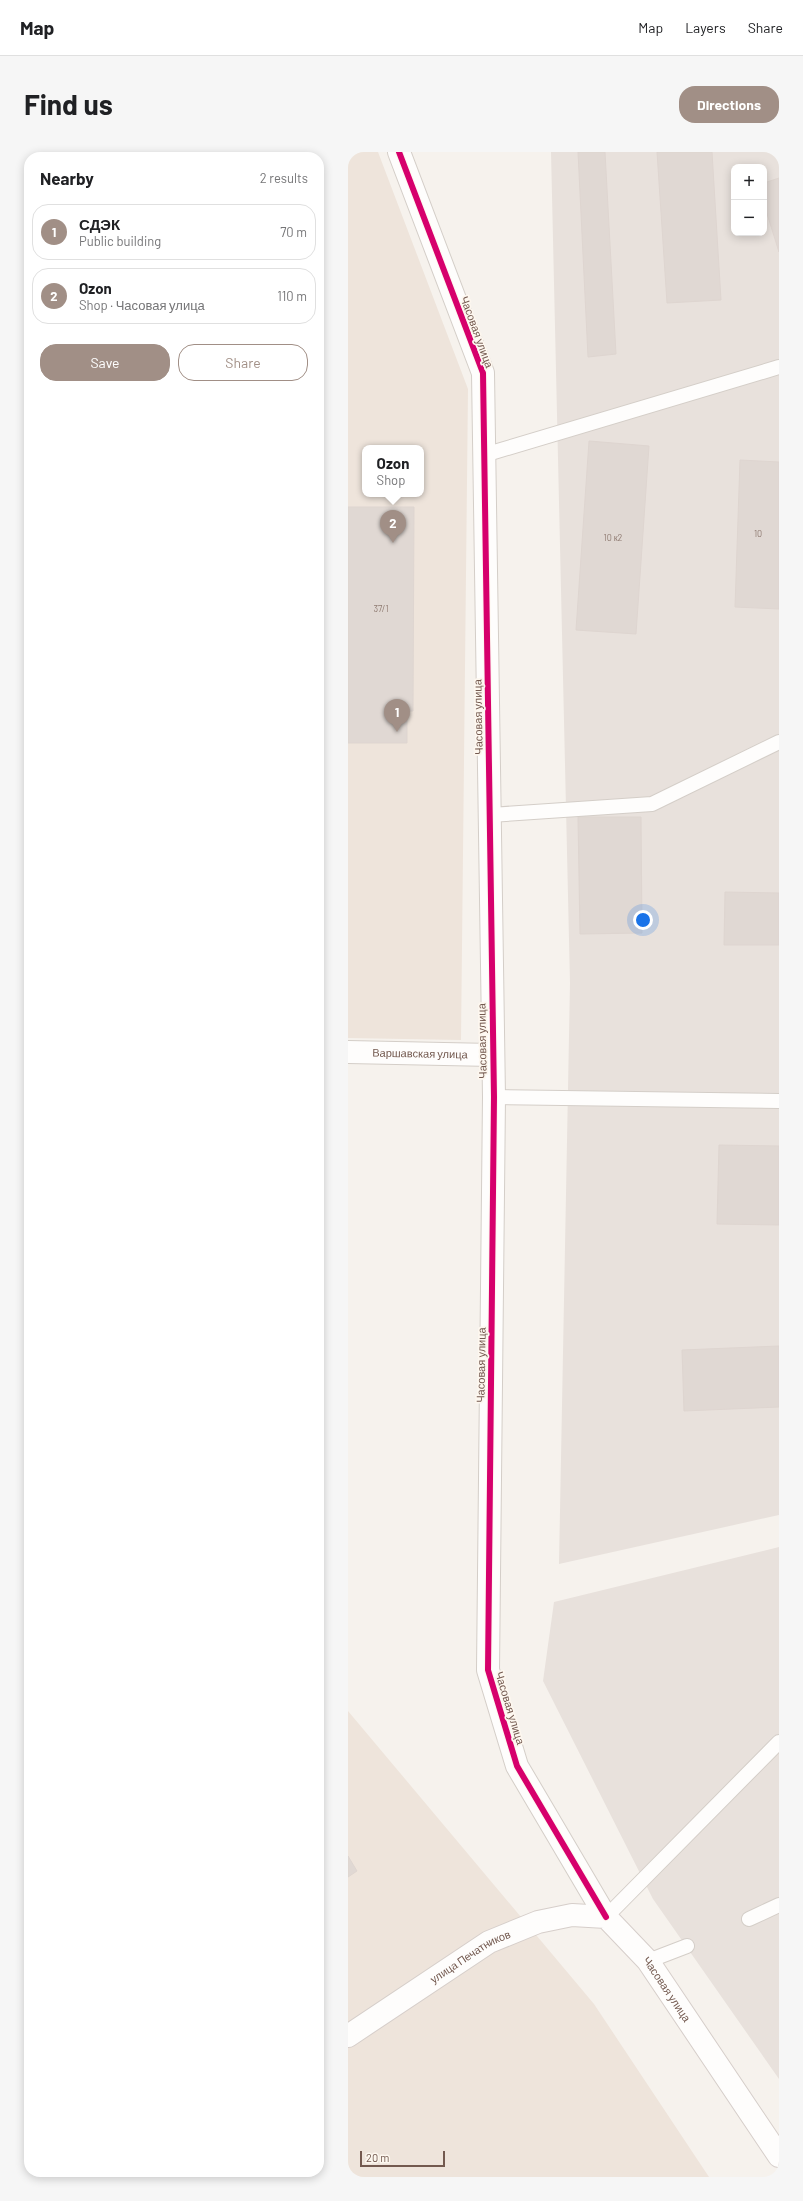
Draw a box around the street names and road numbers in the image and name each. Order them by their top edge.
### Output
street label: Часовая улица [458,294,497,370]
street label: Часовая улица [470,678,485,755]
street label: Часовая улица [474,1002,489,1079]
street label: Варшавская улица [372,1046,469,1061]
street label: Часовая улица [473,1326,488,1403]
street label: Часовая улица [493,1670,528,1747]
street label: улица Печатников [427,1927,512,1986]
street label: Часовая улица [641,1953,694,2025]

